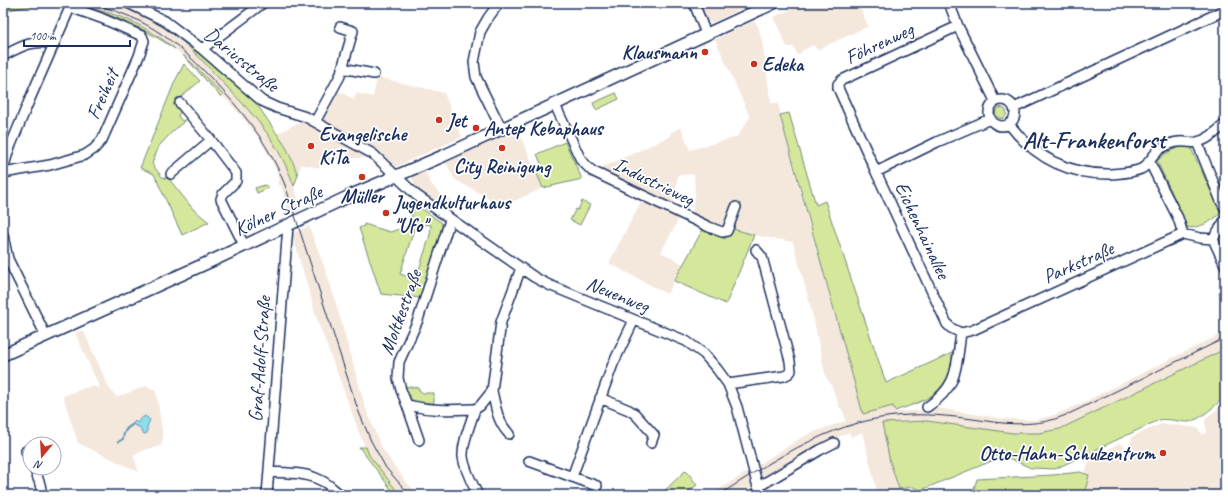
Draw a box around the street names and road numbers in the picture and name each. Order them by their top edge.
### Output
street label: Föhrenweg [841,16,919,70]
street label: Dariusstraße [199,22,285,98]
street label: Freiheit [80,62,126,123]
street label: Industrieweg [609,151,699,212]
street label: Eichenhainallee [889,178,956,284]
street label: Kölner Straße [230,179,328,242]
street label: Parkstraße [1039,235,1119,289]
street label: Moltkestraße [374,265,428,358]
street label: Neuenweg [583,271,655,319]
street label: Graf-Adolf-Straße [243,294,276,423]

